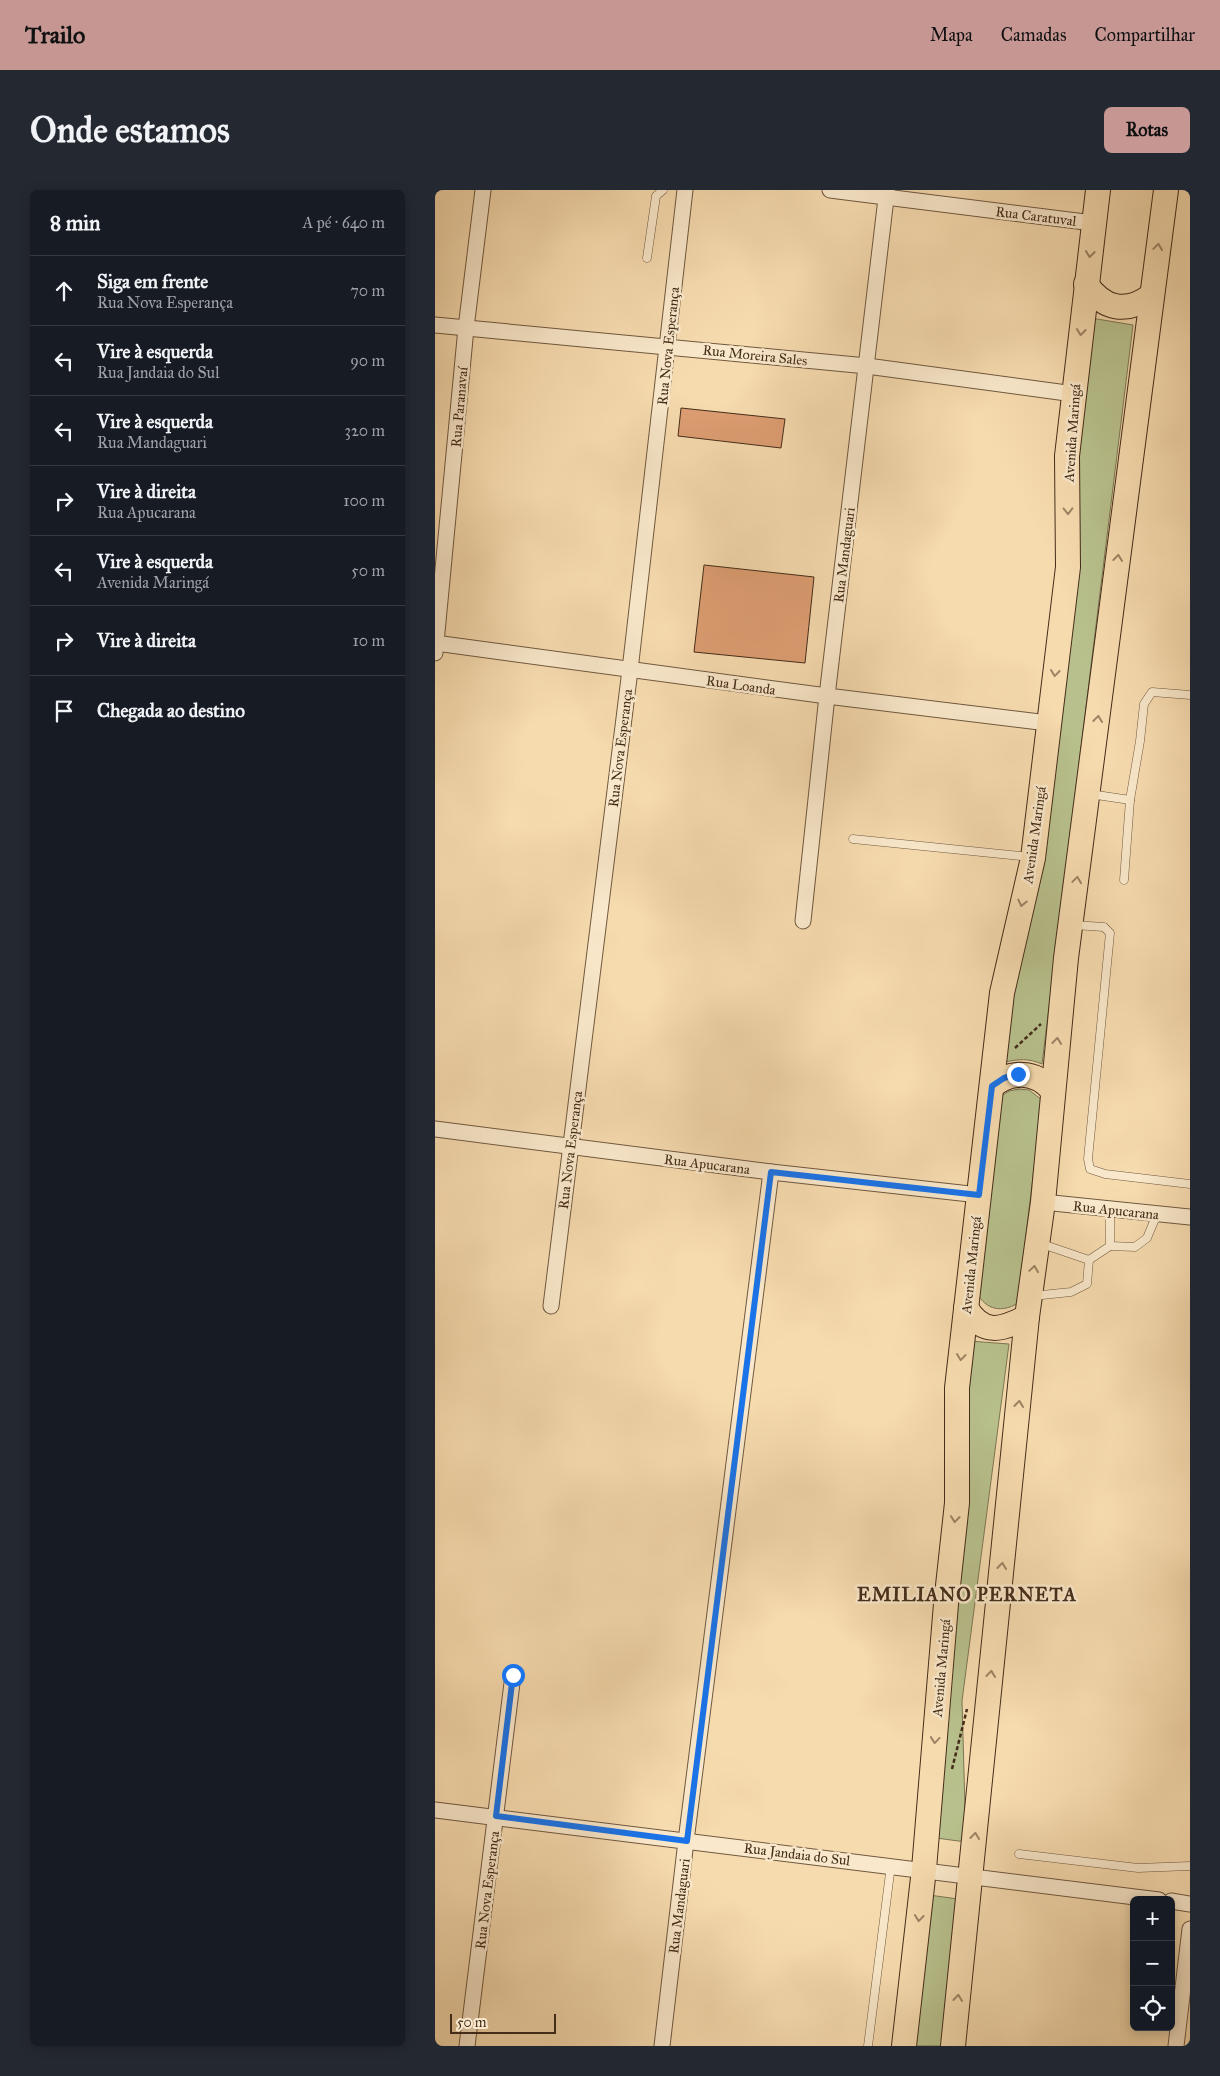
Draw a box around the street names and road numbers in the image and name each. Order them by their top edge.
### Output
street label: Rua Caratuval [994,203,1078,230]
street label: Rua Nova Esperança [654,286,683,406]
street label: Rua Moreira Sales [702,342,808,369]
street label: Rua Paranavaí [448,365,472,448]
street label: Avenida Maringá [1061,383,1084,484]
street label: Rua Mandaguari [830,506,859,604]
street label: Rua Loanda [705,672,777,699]
street label: Rua Nova Esperança [605,688,636,808]
street label: Avenida Maringá [1019,785,1050,886]
street label: Rua Nova Esperança [555,1090,586,1210]
street label: Rua Apucarana [663,1151,751,1178]
street label: Rua Apucarana [1072,1198,1160,1223]
street label: Avenida Maringá [958,1215,985,1316]
street label: Avenida Maringá [929,1618,954,1719]
street label: Rua Nova Esperança [472,1830,503,1950]
street label: Rua Jandaia do Sul [743,1840,851,1870]
street label: Rua Mandaguari [665,1857,694,1955]

